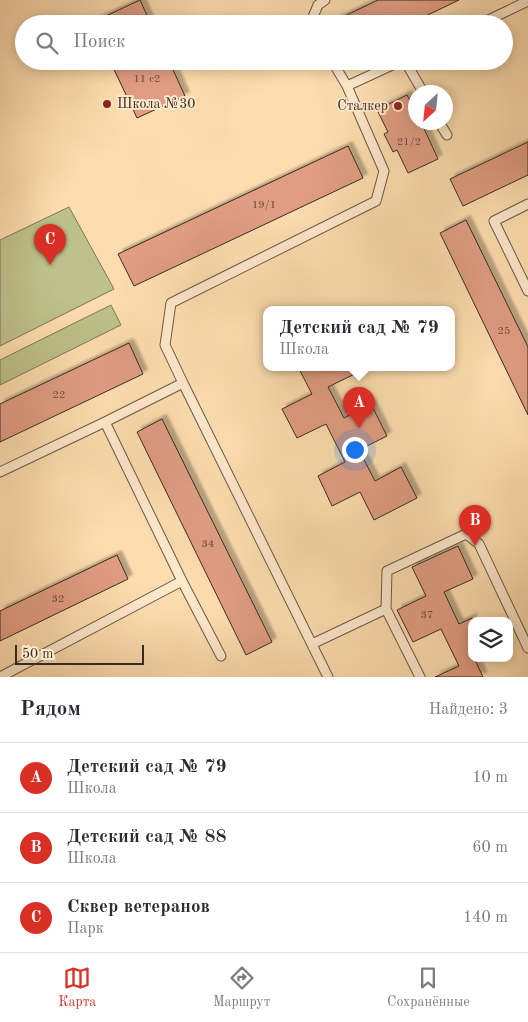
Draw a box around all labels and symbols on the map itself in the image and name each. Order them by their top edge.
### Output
house number: 11 с2 [133,74,161,85]
north arrow [408,85,453,130]
place label: Школа №30 [117,97,195,111]
marker: Школа №30 [101,98,113,110]
place label: Сталкер [337,99,388,113]
marker: Сталкер [392,100,404,112]
house number: 21/2 [397,137,421,148]
house number: 19/1 [252,200,276,211]
pin: C [34,224,66,265]
house number: 25 [498,326,510,337]
pin: A [343,387,375,428]
house number: 22 [53,390,65,401]
your location [342,437,368,463]
pin: B [459,505,491,546]
house number: 34 [202,539,214,550]
house number: 32 [52,594,64,605]
house number: 37 [421,610,433,621]
scale bar [15,642,144,665]

